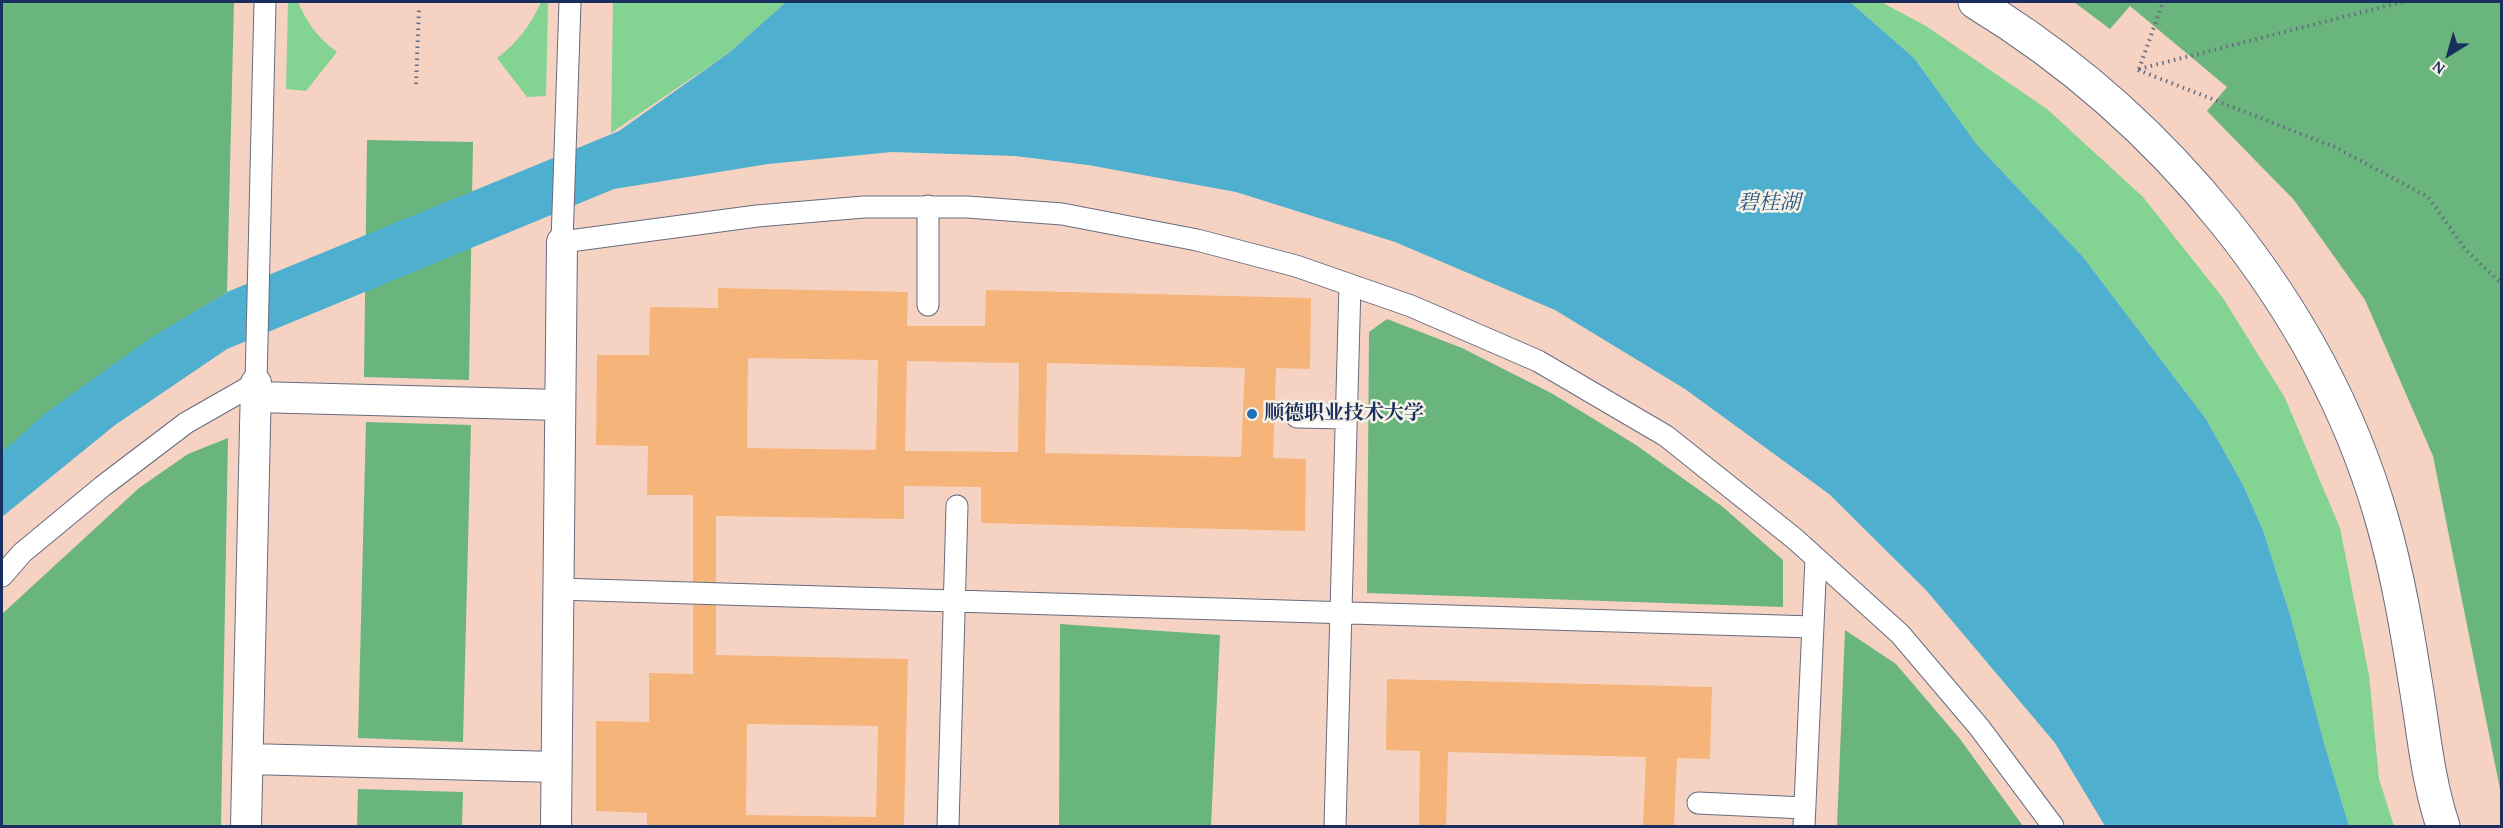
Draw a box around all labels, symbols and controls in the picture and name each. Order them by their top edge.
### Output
north arrow [2419,24,2479,84]
text: N [2427,56,2450,81]
water label: 碧桂湖 [1738,191,1800,217]
place label: 顺德职业技术大学 [1264,402,1424,426]
marker: 顺德职业技术大学 [1245,407,1259,421]

